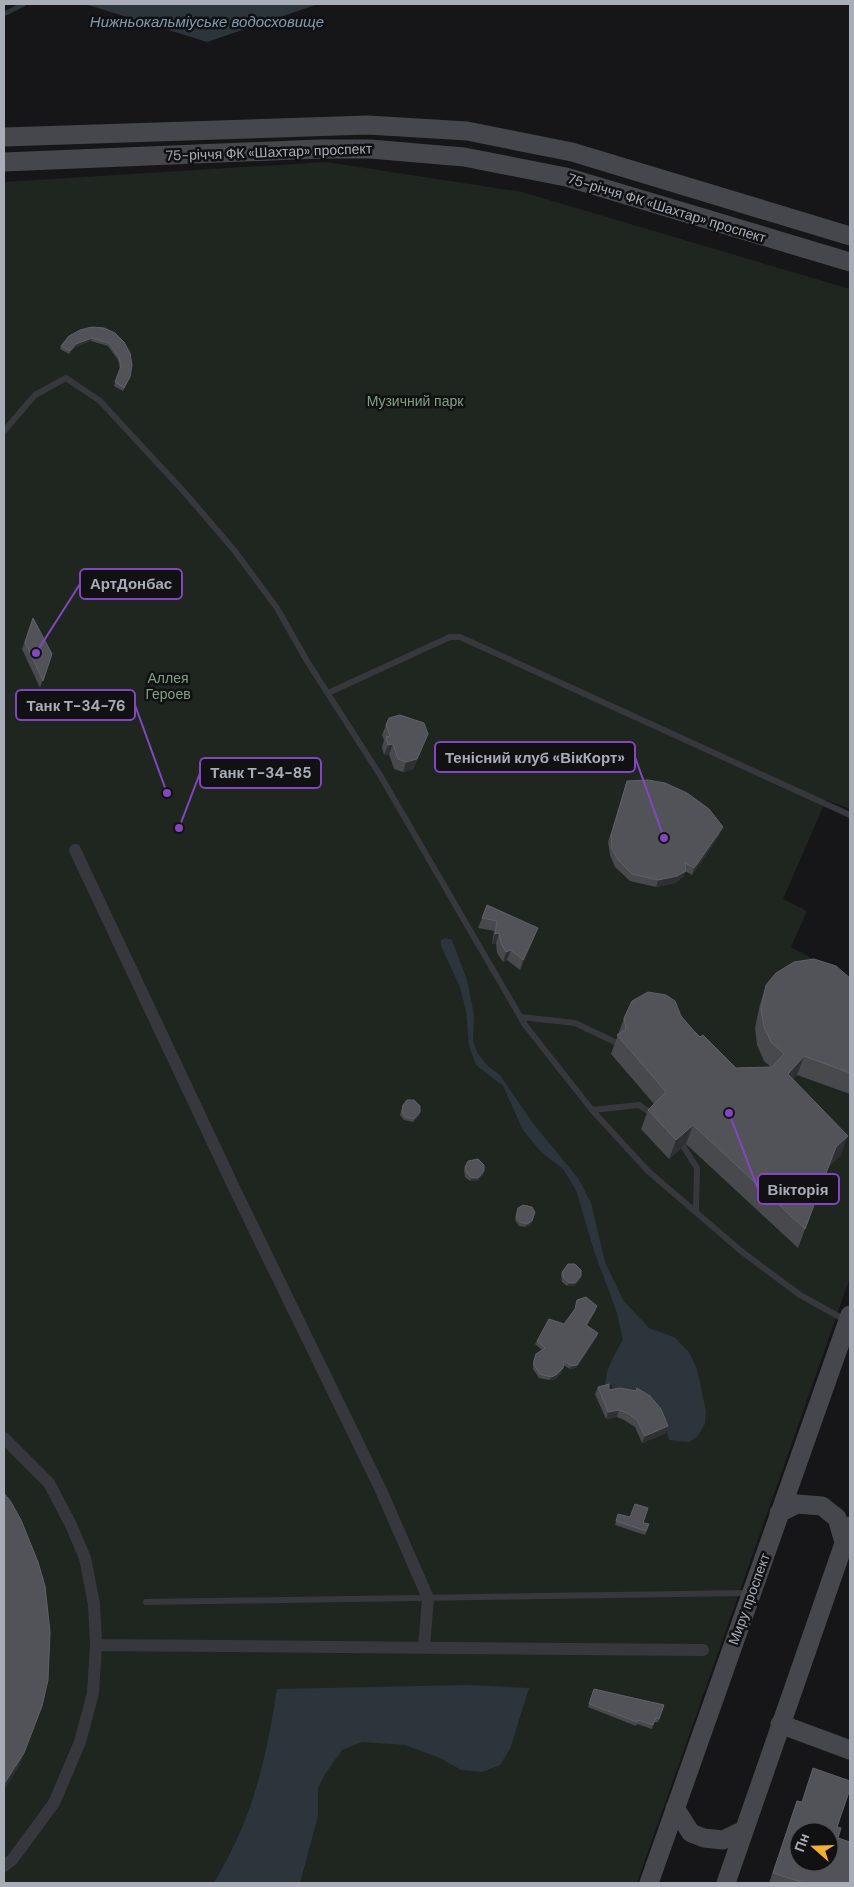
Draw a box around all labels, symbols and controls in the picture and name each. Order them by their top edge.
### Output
water label: Нижньокальміуське водосховище [90,12,324,32]
street label: 75-річчя ФК «Шахтар» проспект [166,139,373,165]
street label: 75-річчя ФК «Шахтар» проспект [566,169,769,247]
park label: Музичний парк [367,392,464,410]
callout: АртДонбас [80,569,182,599]
text: АртДонбас [90,574,172,594]
park label: Аллея Героев [145,669,191,703]
callout: Танк Т-34-76 [16,690,135,720]
text: Танк Т-34-76 [26,696,126,716]
callout: Тенісний клуб «ВікКорт» [435,742,635,772]
text: Тенісний клуб «ВікКорт» [445,748,625,768]
callout: Танк Т-34-85 [200,758,321,788]
text: Танк Т-34-85 [210,763,312,783]
callout: Вікторія [758,1174,839,1204]
text: Вікторія [768,1180,828,1200]
street label: Миру проспект [724,1550,774,1647]
north arrow [789,1822,839,1872]
text: Пн [790,1831,813,1854]

